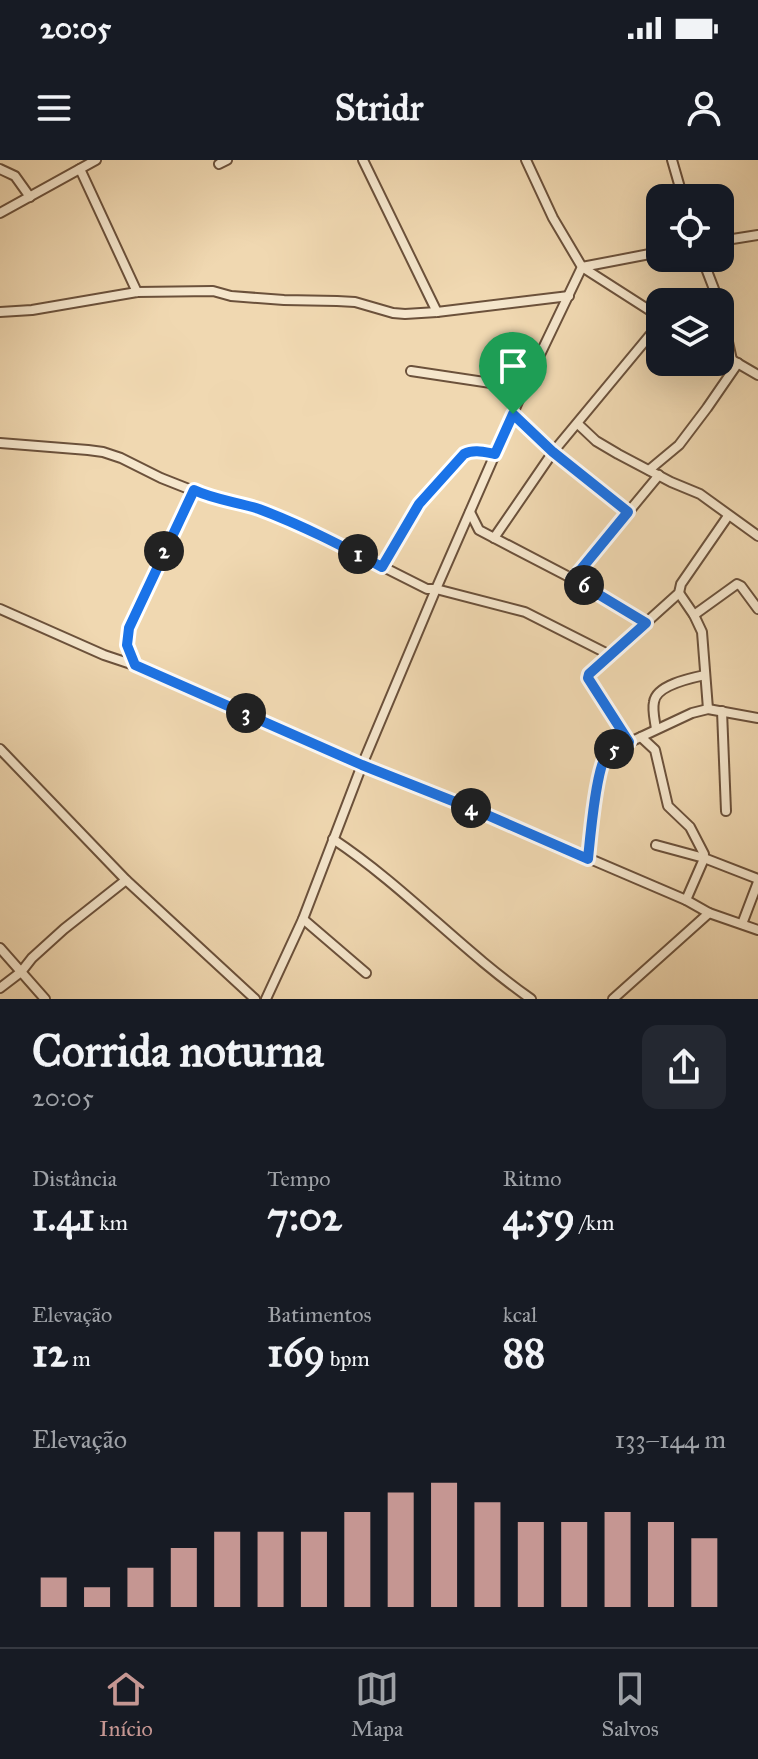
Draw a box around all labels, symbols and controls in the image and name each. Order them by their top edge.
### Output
text: 20:05 [40,10,111,46]
icon: menu [32,86,76,130]
text: Stridr [335,86,423,130]
icon: person [682,86,726,130]
map controls [646,184,734,376]
button: locate [646,184,734,272]
button: layers [646,288,734,376]
pin [479,332,547,414]
icon: arrive [491,344,535,388]
pin: 2 [144,531,184,571]
pin: 1 [338,534,378,574]
text: 2 [159,537,169,564]
text: 1 [354,540,362,567]
pin: 6 [564,565,604,605]
text: 6 [578,571,590,598]
pin: 3 [226,693,266,733]
text: 3 [242,699,250,726]
pin: 5 [594,729,634,769]
text: 5 [609,735,619,762]
pin: 4 [451,788,491,828]
text: 4 [465,794,477,821]
text: Corrida noturna [32,1024,324,1078]
button: share [642,1025,726,1109]
text: 20:05 [32,1081,94,1113]
text: Distância [32,1165,117,1192]
text: Tempo [267,1165,331,1192]
text: Ritmo [503,1165,562,1192]
text: 1.41 [32,1192,95,1241]
text: 7:02 [267,1192,342,1241]
text: 4:59 [503,1192,575,1241]
text: km [95,1209,128,1236]
text: /km [575,1209,614,1236]
text: Elevação [32,1301,112,1328]
text: Batimentos [267,1301,371,1328]
text: kcal [503,1301,537,1328]
text: 12 [32,1328,68,1377]
text: 169 [267,1328,325,1377]
text: 88 [503,1328,545,1377]
text: m [68,1345,91,1372]
text: bpm [325,1345,370,1372]
text: Elevação [32,1423,127,1455]
text: 133–144 m [615,1423,726,1455]
tab: Início [99,1667,153,1742]
tab: Mapa [351,1667,403,1742]
tab: Salvos [602,1667,659,1742]

